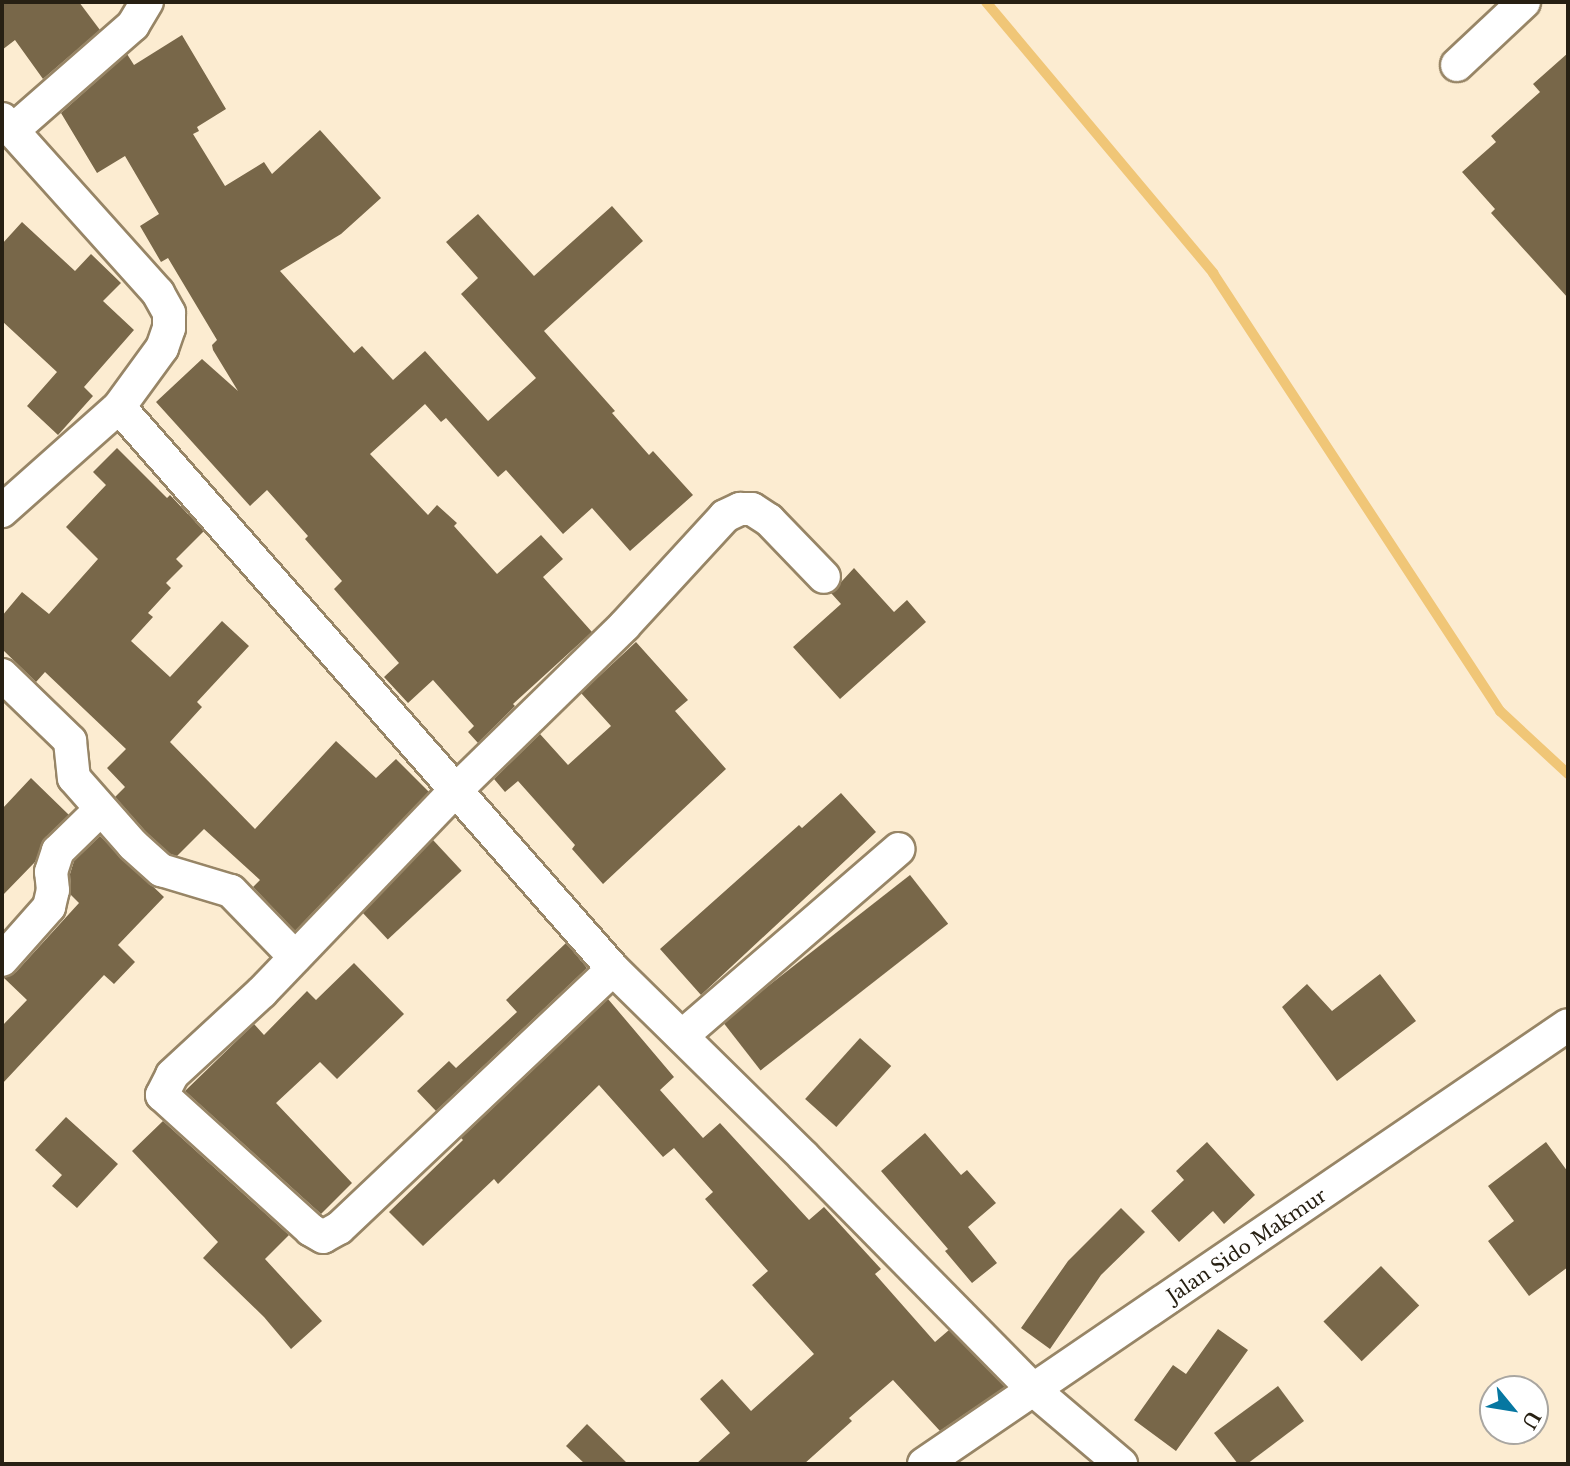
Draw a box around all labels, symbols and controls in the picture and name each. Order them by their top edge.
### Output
street label: Jalan Sido Makmur [1163,1184,1331,1308]
north arrow [1479,1375,1549,1445]
text: U [1517,1407,1545,1433]

